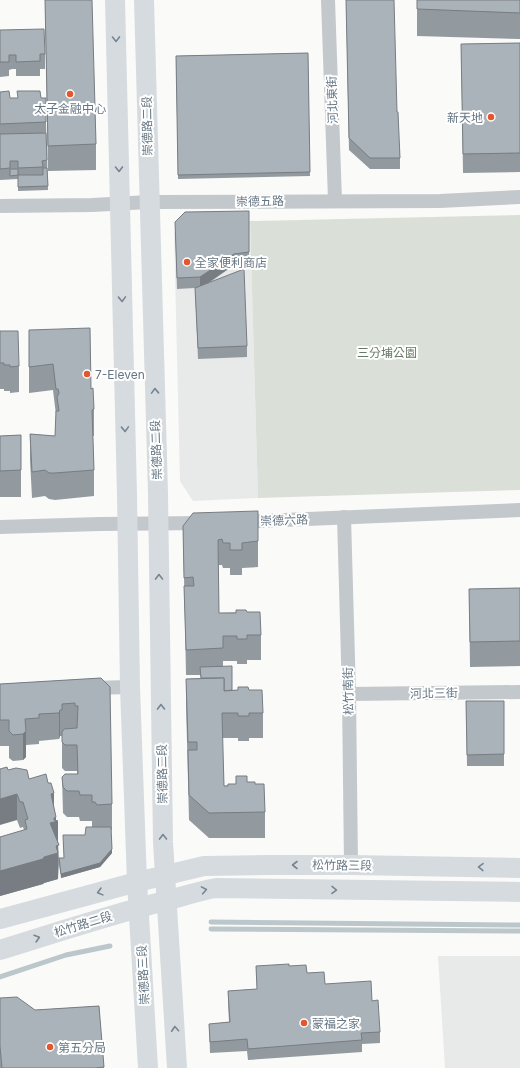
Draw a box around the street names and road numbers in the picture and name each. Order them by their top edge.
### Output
street label: 河北東街 [324,76,340,124]
street label: 崇德路二段 [139,96,155,156]
street label: 崇德五路 [236,193,284,209]
street label: 崇德路二段 [147,420,165,480]
street label: 崇德六路 [260,512,308,528]
street label: 松竹南街 [340,667,356,715]
street label: 河北三街 [410,685,458,701]
street label: 崇德路二段 [154,744,170,804]
street label: 松竹路三段 [312,857,372,873]
street label: 松竹路二段 [52,908,114,940]
street label: 崇德路三段 [134,945,152,1005]

